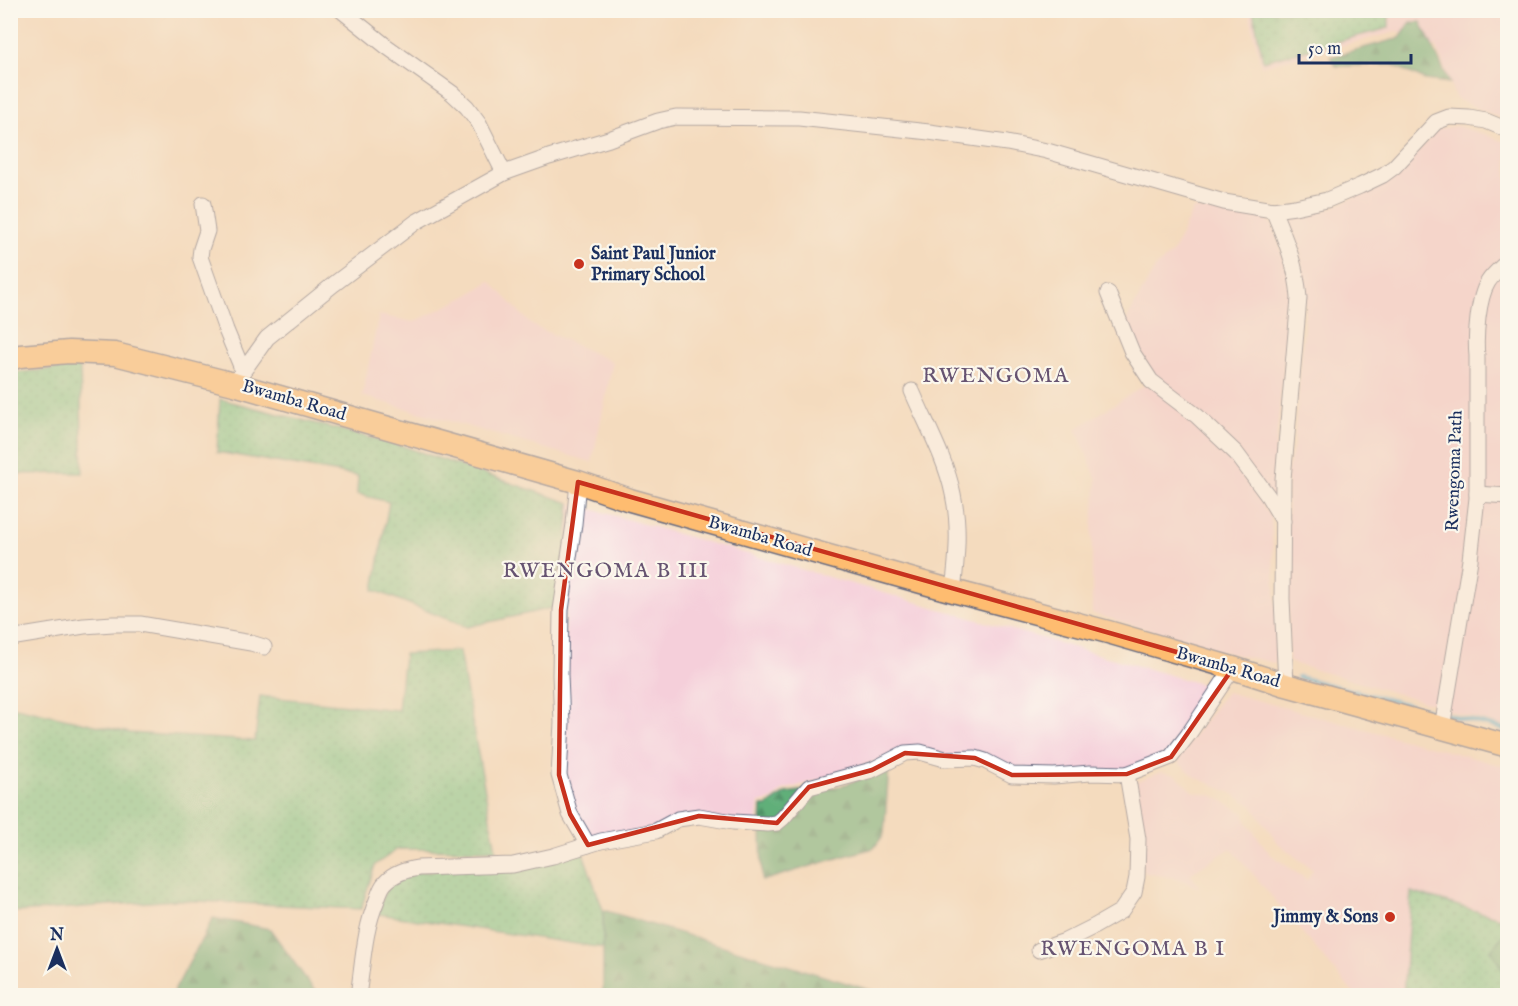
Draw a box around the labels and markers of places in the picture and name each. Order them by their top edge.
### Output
place label: Saint Paul Junior Primary School [591,243,716,287]
marker: Saint Paul Junior Primary School [572,257,586,271]
place label: Jimmy & Sons [1271,906,1379,929]
marker: Jimmy & Sons [1383,910,1397,924]

